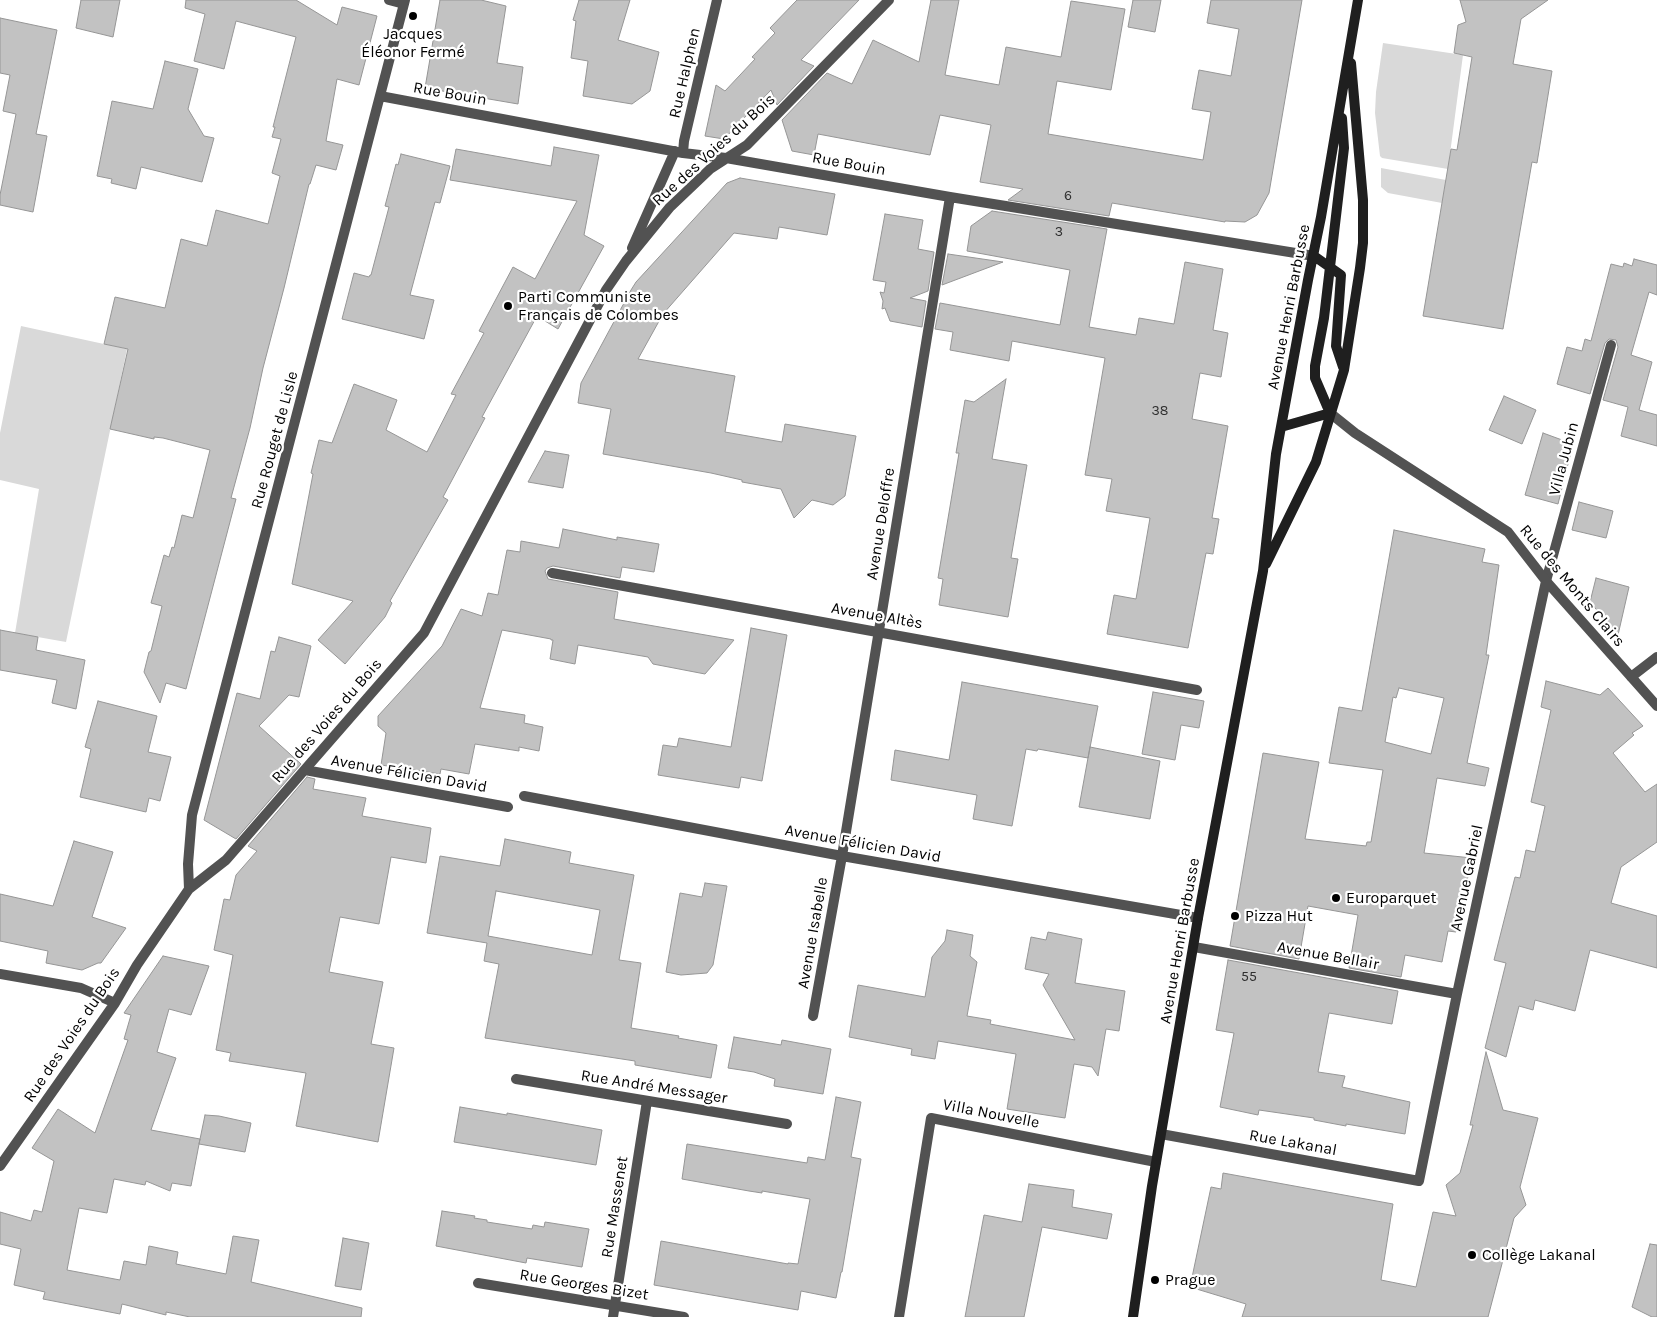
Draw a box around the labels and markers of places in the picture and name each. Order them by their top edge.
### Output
marker: Jacques Éléonor Fermé [407,10,419,22]
place label: Jacques Éléonor Fermé [361,24,465,62]
place label: Parti Communiste Français de Colombes [518,287,679,325]
marker: Parti Communiste Français de Colombes [502,300,514,312]
place label: Europarquet [1346,888,1436,908]
marker: Europarquet [1330,892,1342,904]
place label: Pizza Hut [1245,906,1313,926]
marker: Pizza Hut [1229,910,1241,922]
place label: Collège Lakanal [1482,1245,1596,1265]
marker: Collège Lakanal [1466,1249,1478,1261]
place label: Prague [1165,1270,1215,1290]
marker: Prague [1149,1274,1161,1286]

